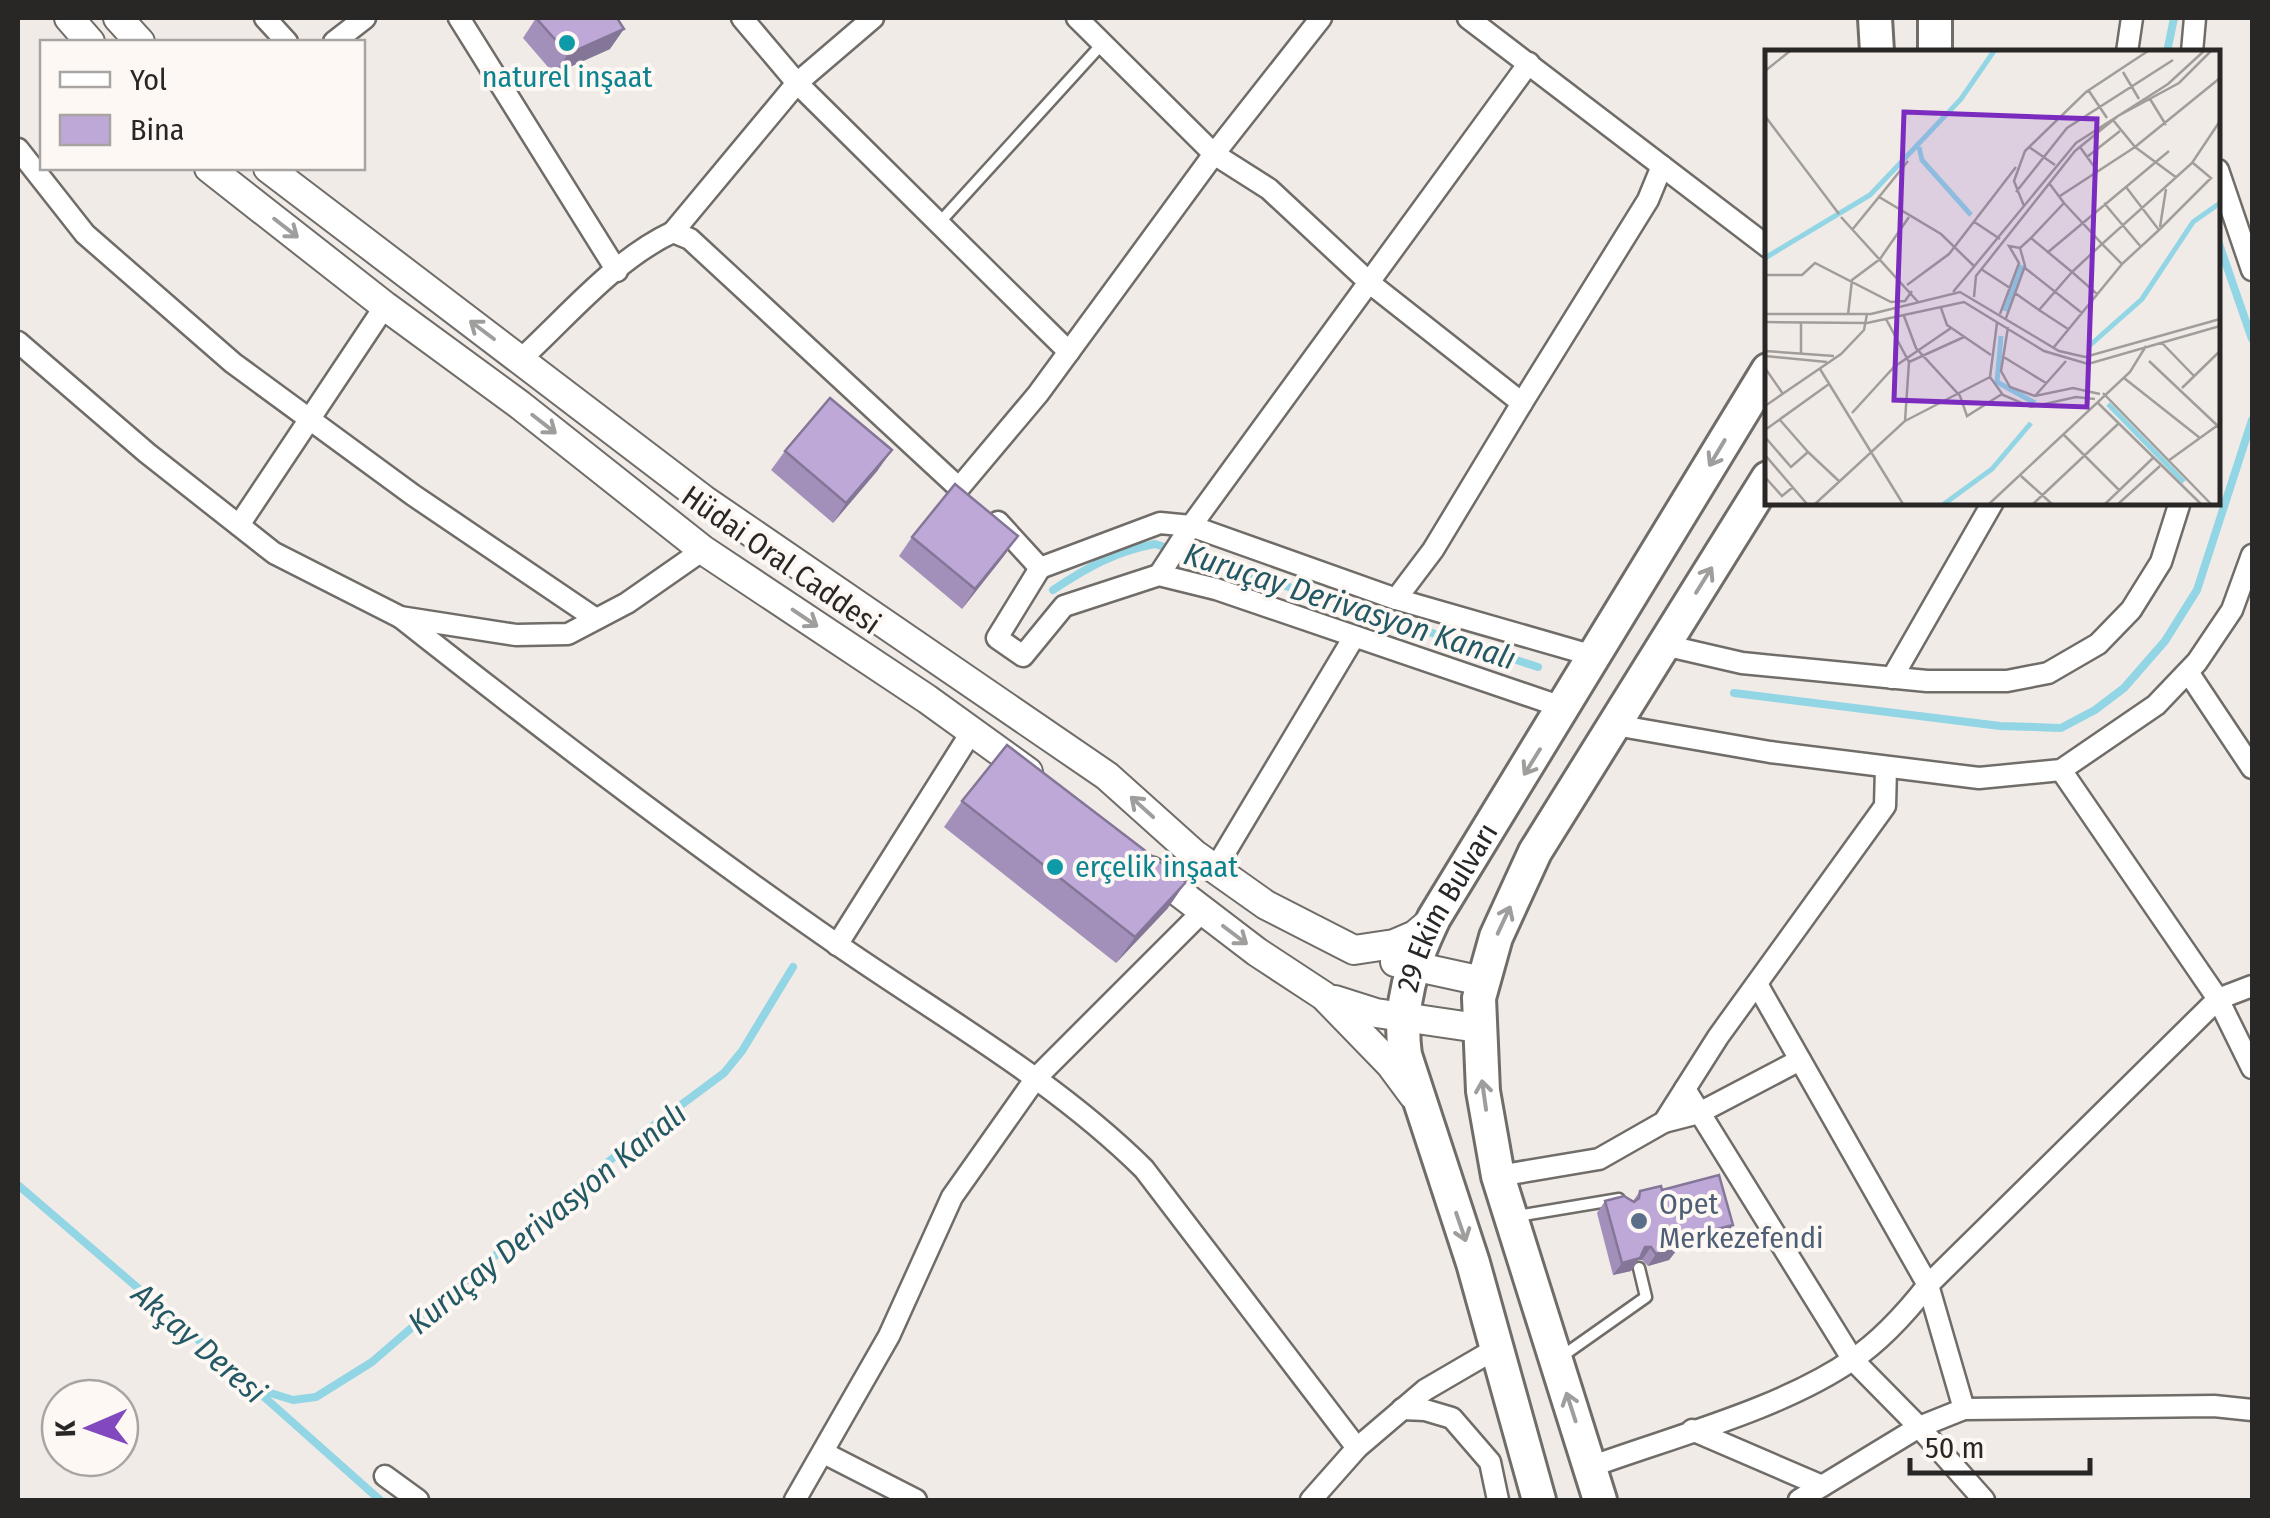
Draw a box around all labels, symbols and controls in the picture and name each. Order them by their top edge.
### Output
marker: naturel inşaat [556,32,578,54]
legend [40,40,365,170]
inset map [1765,50,2220,505]
place label: naturel inşaat [482,59,652,95]
text: Yol [130,62,167,98]
text: Bina [130,112,184,148]
one-way arrow [272,217,298,239]
one-way arrow [469,319,496,340]
one-way arrow [531,413,557,435]
one-way arrow [1707,438,1727,467]
street label: Hüdai Oral Caddesi [675,478,887,642]
water label: Kuruçay Derivasyon Kanalı [1179,534,1521,678]
one-way arrow [1694,566,1715,595]
one-way arrow [791,607,819,628]
one-way arrow [1521,747,1542,776]
one-way arrow [1130,796,1155,819]
street label: 29 Ekim Bulvarı [1390,817,1505,995]
place label: erçelik inşaat [1075,849,1238,885]
marker: erçelik inşaat [1044,856,1066,878]
one-way arrow [1495,905,1514,935]
one-way arrow [1221,925,1248,946]
one-way arrow [1474,1079,1492,1112]
water label: Kuruçay Derivasyon Kanalı [400,1094,694,1342]
place label: Opet Merkezefendi [1659,1186,1824,1256]
one-way arrow [1453,1210,1471,1242]
marker: Opet Merkezefendi [1628,1210,1650,1232]
water label: Akçay Deresi [124,1274,273,1411]
north arrow [40,1378,140,1478]
one-way arrow [1561,1392,1579,1424]
scale bar [1910,1413,2090,1475]
text: K [49,1419,82,1438]
text: 50 m [1925,1430,1985,1466]

